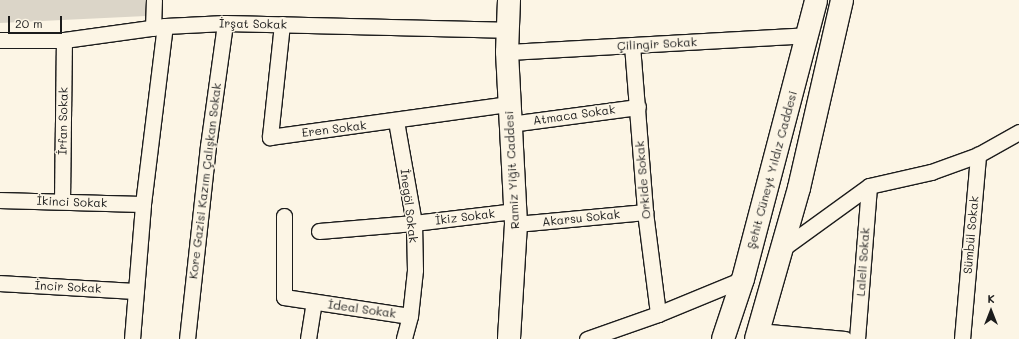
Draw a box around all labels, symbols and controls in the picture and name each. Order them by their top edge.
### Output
scale bar [10,8,64,34]
text: 20 m [15,15,43,31]
street label: İrşat Sokak [219,16,287,32]
street label: Çilingir Sokak [617,35,697,53]
street label: Kore Gazisi Kazım Çalışkan Sokak [186,82,224,280]
street label: İrfan Sokak [55,87,71,155]
street label: Şehit Cüneyt Yıldız Caddesi [744,89,800,251]
street label: Atmaca Sokak [532,102,616,128]
street label: Ramiz Yiğit Caddesi [502,111,522,229]
street label: Eren Sokak [301,118,367,140]
street label: Orkide Sokak [632,140,654,220]
street label: İnegöl Sokak [397,168,421,244]
street label: İkinci Sokak [36,194,108,210]
street label: Sümbül Sokak [960,196,982,274]
street label: İkiz Sokak [434,206,496,228]
street label: Akarsu Sokak [541,207,621,229]
street label: Laleli Sokak [853,227,873,297]
street label: İncir Sokak [34,278,102,296]
north arrow [971,291,1011,331]
text: K [987,291,995,306]
street label: İdeal Sokak [327,297,397,321]

